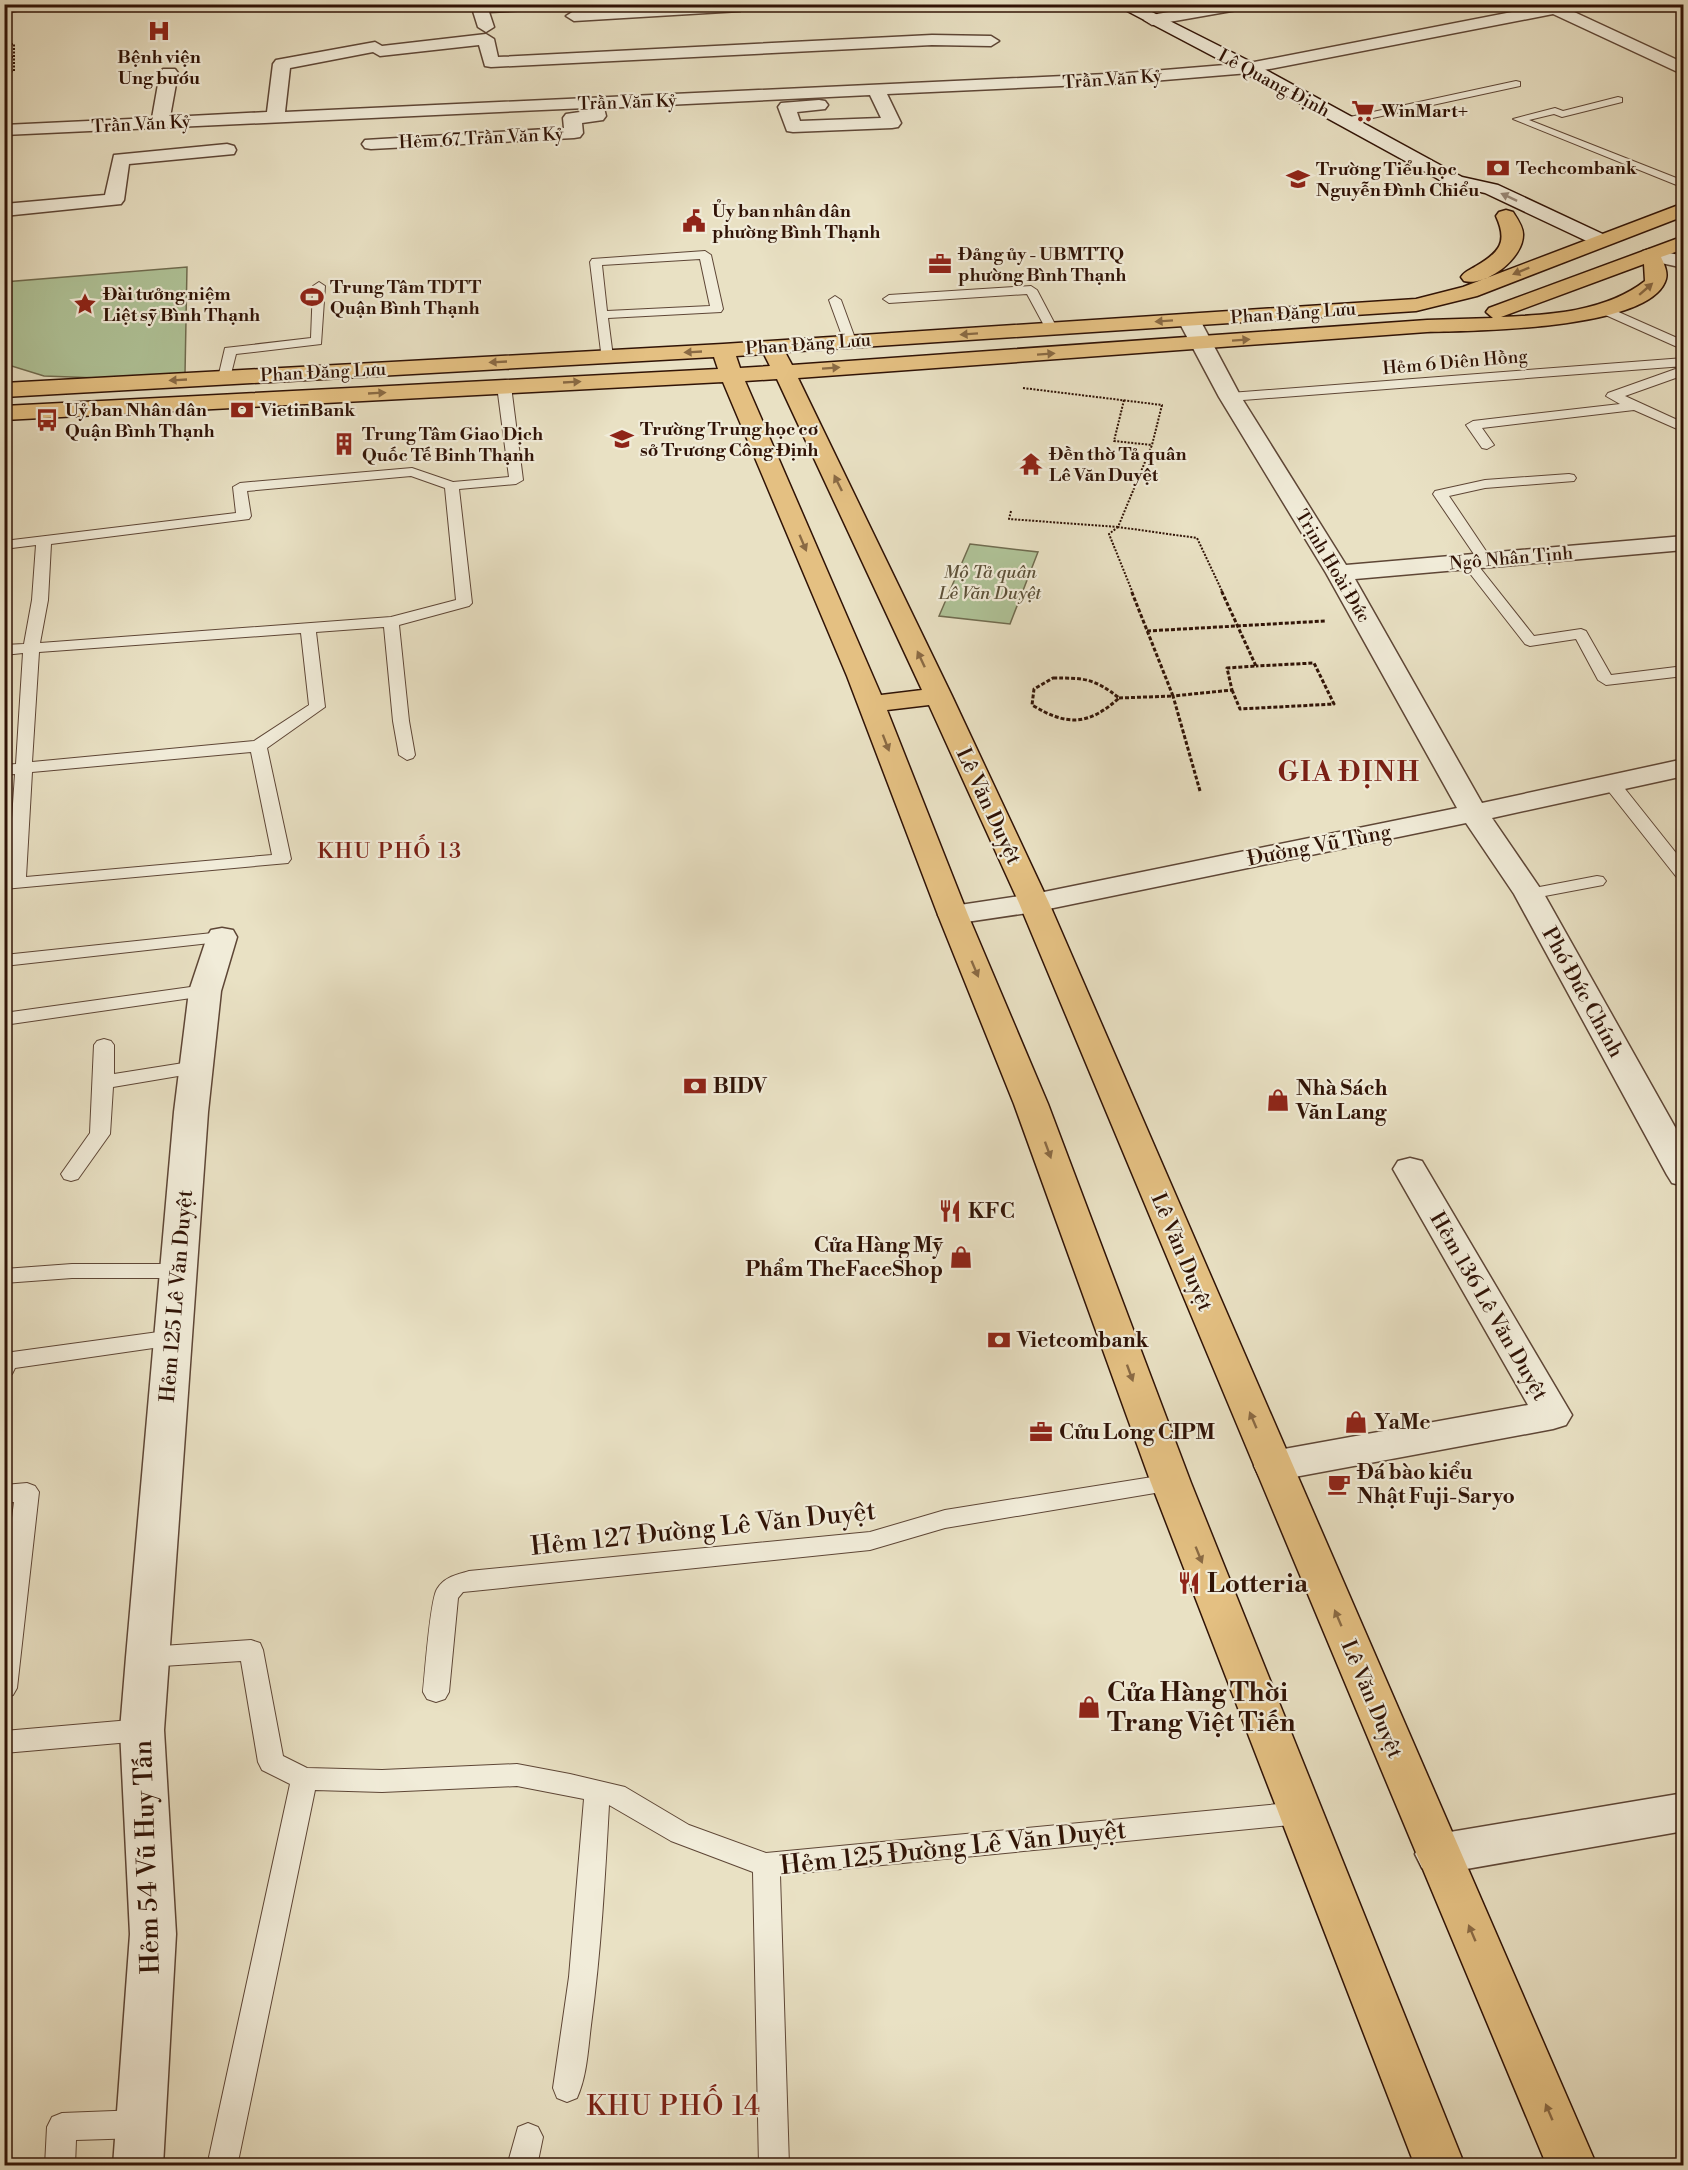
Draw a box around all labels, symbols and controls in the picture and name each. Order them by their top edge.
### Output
hospital icon: Bệnh viện Ung bướu [146,18,172,44]
street label: Lê Quang Định [1214,44,1334,123]
place label: Bệnh viện Ung bướu [117,46,201,90]
street label: Trần Văn Kỷ [1062,65,1163,94]
street label: Trần Văn Kỷ [577,89,677,116]
supermarket icon: WinMart+ [1350,98,1376,124]
place label: WinMart+ [1380,100,1468,123]
street label: Trần Văn Kỷ [91,110,191,139]
street label: Hẻm 67 Trần Văn Kỷ [398,123,564,154]
bank icon: Techcombank [1485,155,1511,181]
place label: Techcombank [1516,157,1638,180]
place label: Trường Tiểu học Nguyễn Đình Chiểu [1316,158,1479,202]
school or university icon: Trường Tiểu học Nguyễn Đình Chiểu [1285,166,1311,192]
one-way arrow [1500,193,1517,202]
place label: Ủy ban nhân dân phường Bình Thạnh [712,199,880,244]
public building icon: Ủy ban nhân dân phường Bình Thạnh [681,208,707,234]
place label: Đảng ủy - UBMTTQ phường Bình Thạnh [957,243,1126,287]
office icon: Đảng ủy - UBMTTQ phường Bình Thạnh [927,251,953,277]
one-way arrow [1511,266,1529,276]
place label: Trung Tâm TDTT Quận Bình Thạnh [330,276,481,320]
one-way arrow [1639,282,1654,296]
place label: Đài tưởng niệm Liệt sỹ Bình Thạnh [102,283,260,327]
sports icon: Trung Tâm TDTT Quận Bình Thạnh [299,284,325,310]
place icon: Đài tưởng niệm Liệt sỹ Bình Thạnh [72,291,98,317]
street label: Phan Đăng Lưu [1229,298,1357,329]
one-way arrow [1154,317,1173,326]
street label: Phan Đăng Lưu [744,329,872,360]
one-way arrow [960,329,979,338]
one-way arrow [1231,335,1250,345]
street label: Hẻm 6 Diên Hồng [1381,345,1529,380]
one-way arrow [684,347,703,356]
one-way arrow [1037,349,1056,358]
street label: Phan Đăng Lưu [260,358,387,387]
one-way arrow [489,358,508,367]
one-way arrow [821,364,840,373]
one-way arrow [168,376,187,385]
one-way arrow [563,378,582,387]
one-way arrow [368,388,387,397]
bank icon: VietinBank [229,397,255,423]
place label: Uỷ ban Nhân dân Quận Bình Thạnh [65,399,215,443]
place label: VietinBank [259,399,356,422]
bus stop icon: Uỷ ban Nhân dân Quận Bình Thạnh [34,407,60,433]
place label: Trường Trung học cơ sở Trương Công Định [640,418,818,462]
place label: Trung Tâm Giao Dịch Quốc Tế Binh Thạnh [362,423,543,467]
school or university icon: Trường Trung học cơ sở Trương Công Định [609,426,635,452]
building icon: Trung Tâm Giao Dịch Quốc Tế Binh Thạnh [331,431,357,457]
place label: Đền thờ Tả quân Lê Văn Duyệt [1048,443,1186,487]
temple icon: Đền thờ Tả quân Lê Văn Duyệt [1018,451,1044,477]
one-way arrow [834,474,843,491]
street label: Trịnh Hoài Đức [1290,506,1375,627]
one-way arrow [799,535,808,552]
street label: Ngô Nhân Tịnh [1448,542,1574,575]
park label: Mộ Tả quân Lê Văn Duyệt [938,561,1042,605]
one-way arrow [917,650,926,667]
one-way arrow [882,734,891,752]
street label: Lê Văn Duyệt [950,744,1027,869]
district label: GIA ĐỊNH [1277,756,1421,790]
street label: Đường Vũ Tùng [1245,819,1394,873]
district label: KHU PHỐ 13 [317,834,463,865]
street label: Phó Đức Chính [1536,923,1629,1063]
one-way arrow [970,961,980,979]
bank icon: BIDV [682,1073,708,1099]
place label: BIDV [713,1074,768,1100]
place label: Nhà Sách Văn Lang [1295,1076,1388,1126]
shop icon: Nhà Sách Văn Lang [1265,1087,1291,1113]
one-way arrow [1044,1141,1053,1159]
street label: Hẻm 125 Lê Văn Duyệt [155,1188,199,1403]
street label: Lê Văn Duyệt [1145,1189,1218,1316]
restaurant icon: KFC [937,1198,963,1224]
place label: KFC [968,1199,1015,1225]
street label: Hẻm 136 Lê Văn Duyệt [1423,1208,1553,1406]
place label: Cửa Hàng Mỹ Phẩm TheFaceShop [745,1233,943,1283]
shop icon: Cửa Hàng Mỹ Phẩm TheFaceShop [948,1244,974,1270]
bank icon: Vietcombank [986,1327,1012,1353]
place label: Vietcombank [1016,1328,1150,1354]
one-way arrow [1125,1364,1135,1382]
shop icon: YaMe [1343,1409,1369,1435]
one-way arrow [1248,1410,1258,1428]
place label: YaMe [1374,1410,1431,1436]
office icon: Cửu Long CIPM [1028,1419,1054,1445]
place label: Cửu Long CIPM [1059,1420,1216,1446]
place label: Đá bào kiểu Nhật Fuji-Saryo [1356,1460,1515,1510]
cafe icon: Đá bào kiểu Nhật Fuji-Saryo [1326,1471,1352,1497]
street label: Hẻm 127 Đường Lê Văn Duyệt [529,1495,877,1563]
one-way arrow [1195,1546,1204,1564]
place label: Lotteria [1207,1568,1309,1600]
restaurant icon: Lotteria [1176,1570,1202,1596]
one-way arrow [1333,1610,1342,1627]
street label: Lê Văn Duyệt [1335,1636,1408,1763]
place label: Cửa Hàng Thời Trang Việt Tiến [1107,1677,1296,1739]
shop icon: Cửa Hàng Thời Trang Việt Tiến [1076,1694,1102,1720]
street label: Hẻm 54 Vũ Huy Tấn [127,1739,167,1975]
street label: Hẻm 125 Đường Lê Văn Duyệt [778,1814,1128,1882]
one-way arrow [1467,1923,1477,1941]
district label: KHU PHỐ 14 [586,2084,762,2124]
one-way arrow [1544,2102,1554,2120]

